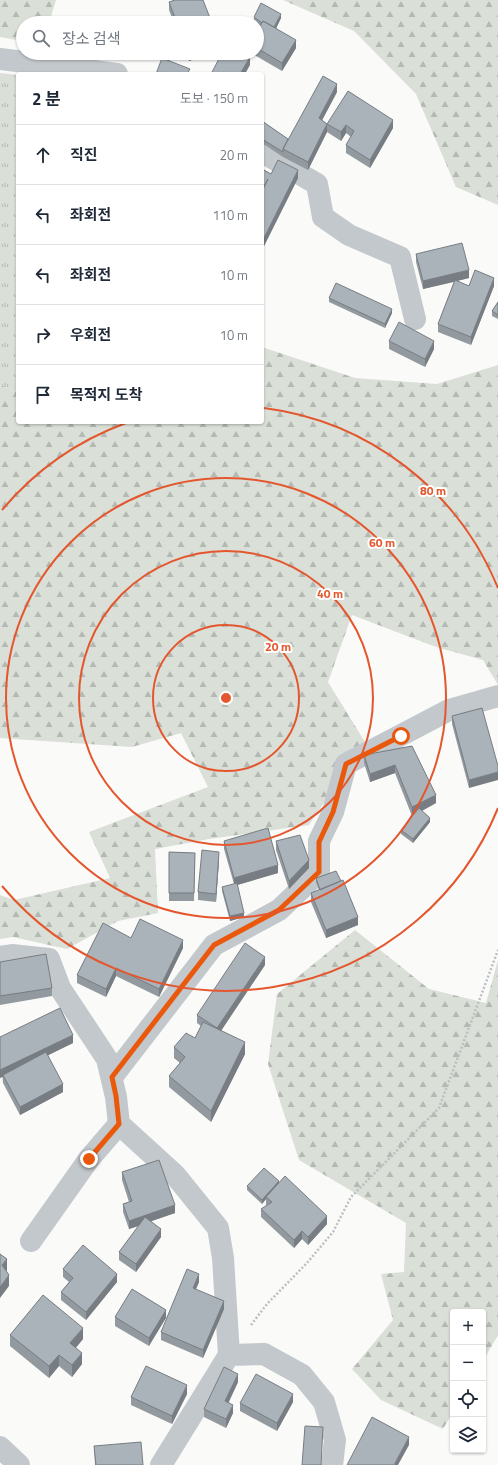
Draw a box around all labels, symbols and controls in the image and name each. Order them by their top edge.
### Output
search box [16,16,264,60]
icon: search [30,27,52,49]
text: 장소 검색 [62,27,121,50]
text: 2 분 [32,86,61,112]
text: 도보 · 150 m [180,88,248,108]
text: 직진 [70,143,98,166]
icon: ahead [32,144,54,166]
text: 20 m [220,145,248,165]
text: 좌회전 [70,203,111,226]
icon: left [32,204,54,226]
text: 110 m [212,205,248,225]
text: 좌회전 [70,263,111,286]
icon: left [32,264,54,286]
text: 10 m [220,265,248,285]
text: 우회전 [70,323,111,346]
icon: right [32,324,54,346]
text: 10 m [220,325,248,345]
text: 목적지 도착 [70,383,142,406]
icon: arrive [32,384,54,406]
text: 80 m [420,481,446,500]
text: 60 m [369,533,395,552]
text: 40 m [317,584,343,603]
text: 20 m [265,637,291,656]
centre of rings [219,691,233,705]
route start [392,727,410,745]
route end [80,1150,98,1168]
map controls [450,1309,486,1453]
button: + [450,1309,486,1345]
button: − [450,1345,486,1381]
button: locate [450,1381,486,1417]
button: layers [450,1417,486,1453]

